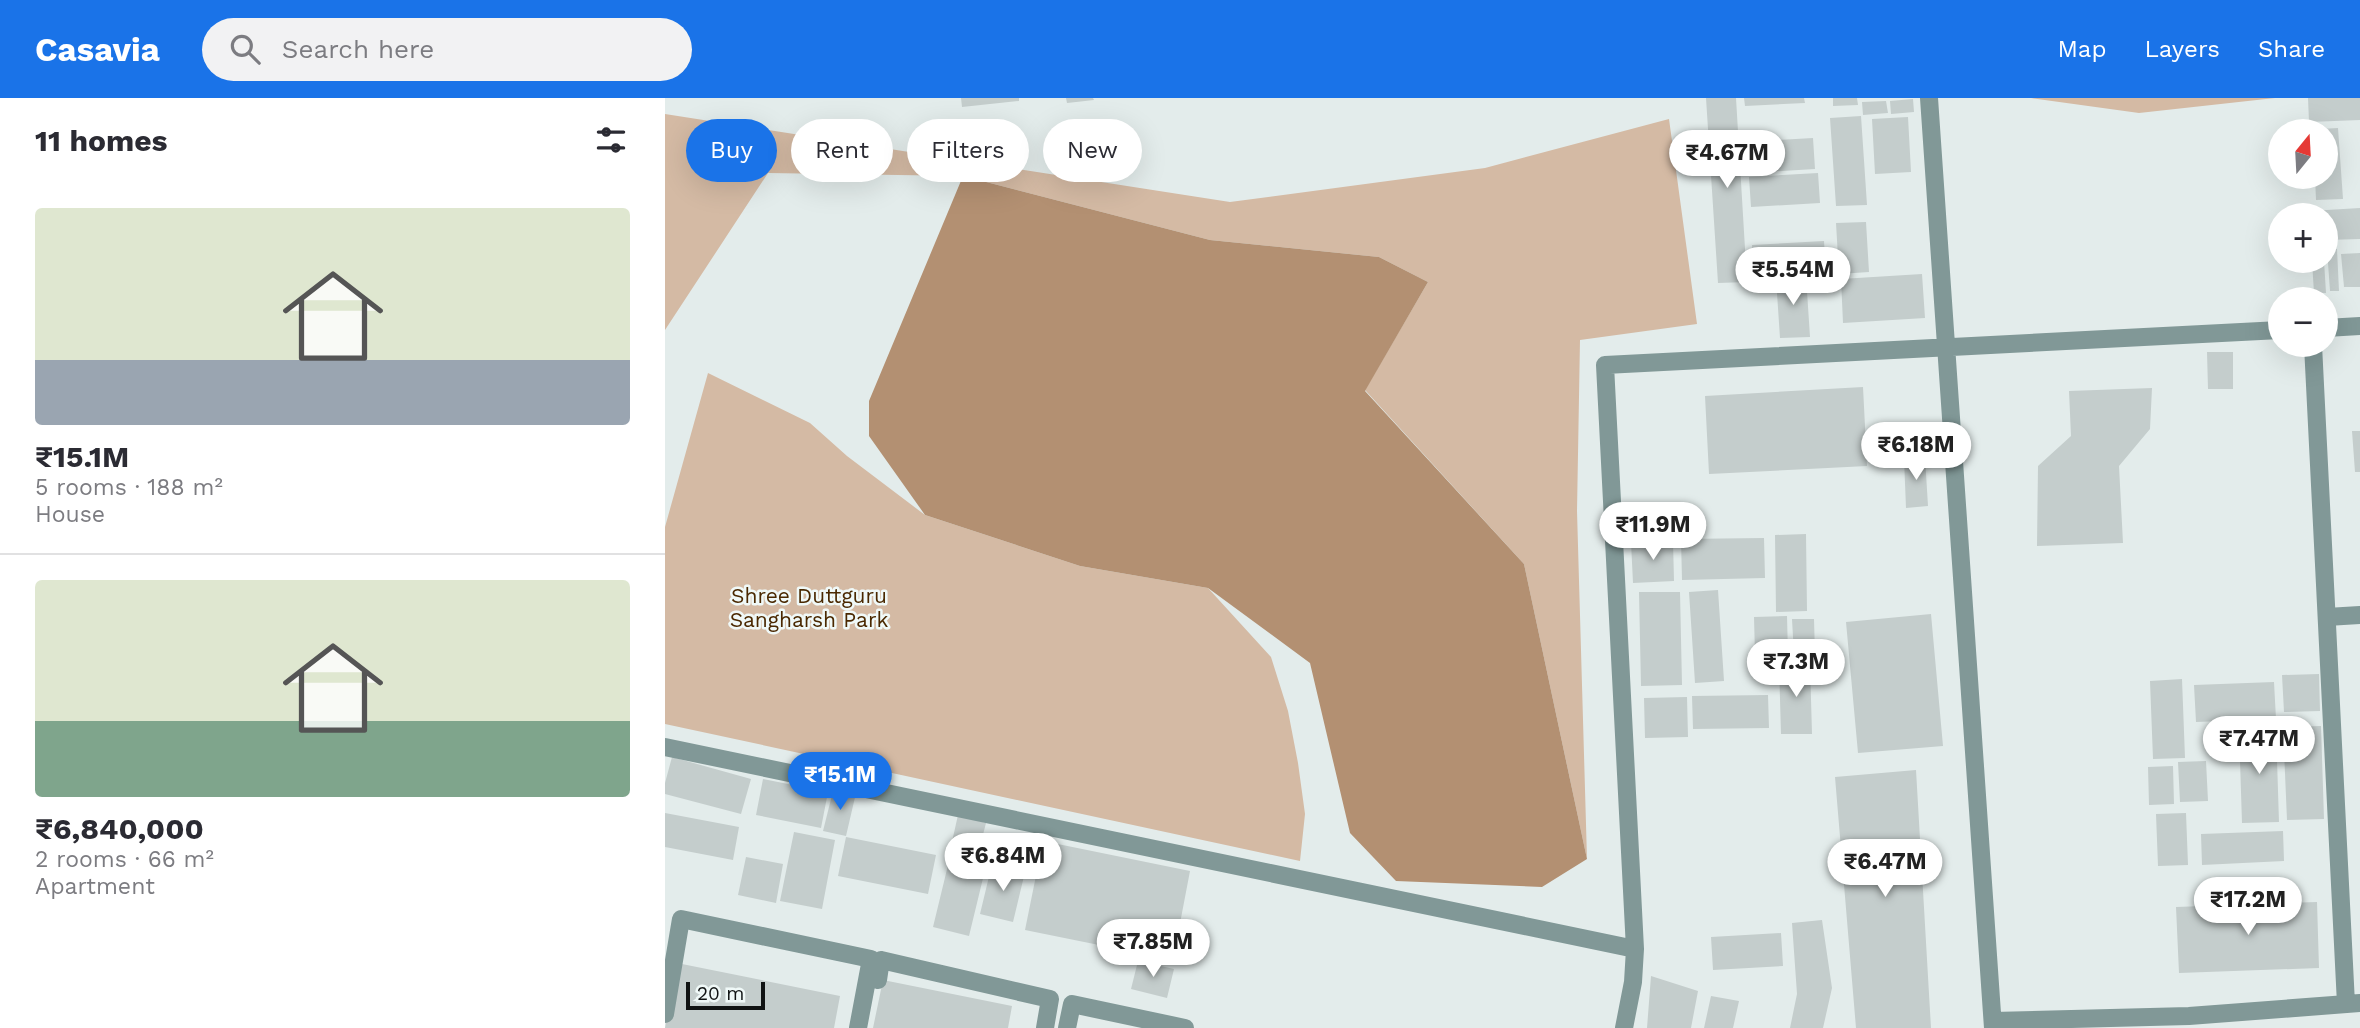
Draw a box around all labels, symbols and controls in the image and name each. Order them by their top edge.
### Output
search box [202,18,692,81]
text: Casavia [35,30,160,69]
icon: search [226,30,264,68]
text: Search here [282,34,434,64]
text: Map [2058,35,2106,63]
text: Layers [2144,35,2220,63]
text: Share [2258,35,2325,63]
chip: Buy [686,119,777,182]
chip: Rent [791,119,893,182]
chip: Filters [907,119,1029,182]
chip: New [1043,119,1142,182]
north arrow [2268,119,2338,189]
map controls [2268,119,2338,357]
icon: filters [592,121,630,159]
text: 11 homes [35,123,168,158]
pin: ₹4.67M [1670,130,1784,190]
text: ₹4.67M [1685,139,1769,166]
button: + [2268,203,2338,273]
pin: ₹5.54M [1736,248,1850,307]
icon: home [270,253,396,379]
text: ₹5.54M [1751,256,1835,283]
button: − [2268,287,2338,357]
pin: ₹6.18M [1859,422,1973,482]
text: ₹6.18M [1877,431,1955,458]
text: ₹15.1M [35,439,129,474]
text: 5 rooms · 188 m² [35,474,223,501]
text: House [35,501,105,528]
pin: ₹11.9M [1596,503,1710,562]
text: ₹11.9M [1615,511,1691,538]
park label: Shree Duttguru Sangharsh Park [730,583,888,632]
icon: home [270,625,396,751]
pin: ₹7.3M [1747,640,1845,699]
text: ₹7.3M [1763,648,1829,675]
pin: ₹7.47M [2202,716,2316,776]
text: ₹7.47M [2219,725,2299,752]
pin: ₹15.1M [783,752,897,812]
text: ₹15.1M [804,761,876,788]
text: ₹6,840,000 [35,811,204,846]
pin: ₹6.84M [946,834,1060,893]
pin: ₹6.47M [1828,840,1942,899]
text: ₹6.84M [961,842,1045,869]
text: 2 rooms · 66 m² [35,846,214,873]
text: ₹6.47M [1843,848,1927,875]
text: Apartment [35,873,155,900]
pin: ₹17.2M [2191,878,2305,937]
text: ₹17.2M [2210,886,2286,913]
pin: ₹7.85M [1096,920,1210,979]
text: ₹7.85M [1113,928,1193,955]
scale bar [686,979,765,1011]
text: 20 m [697,982,744,1005]

